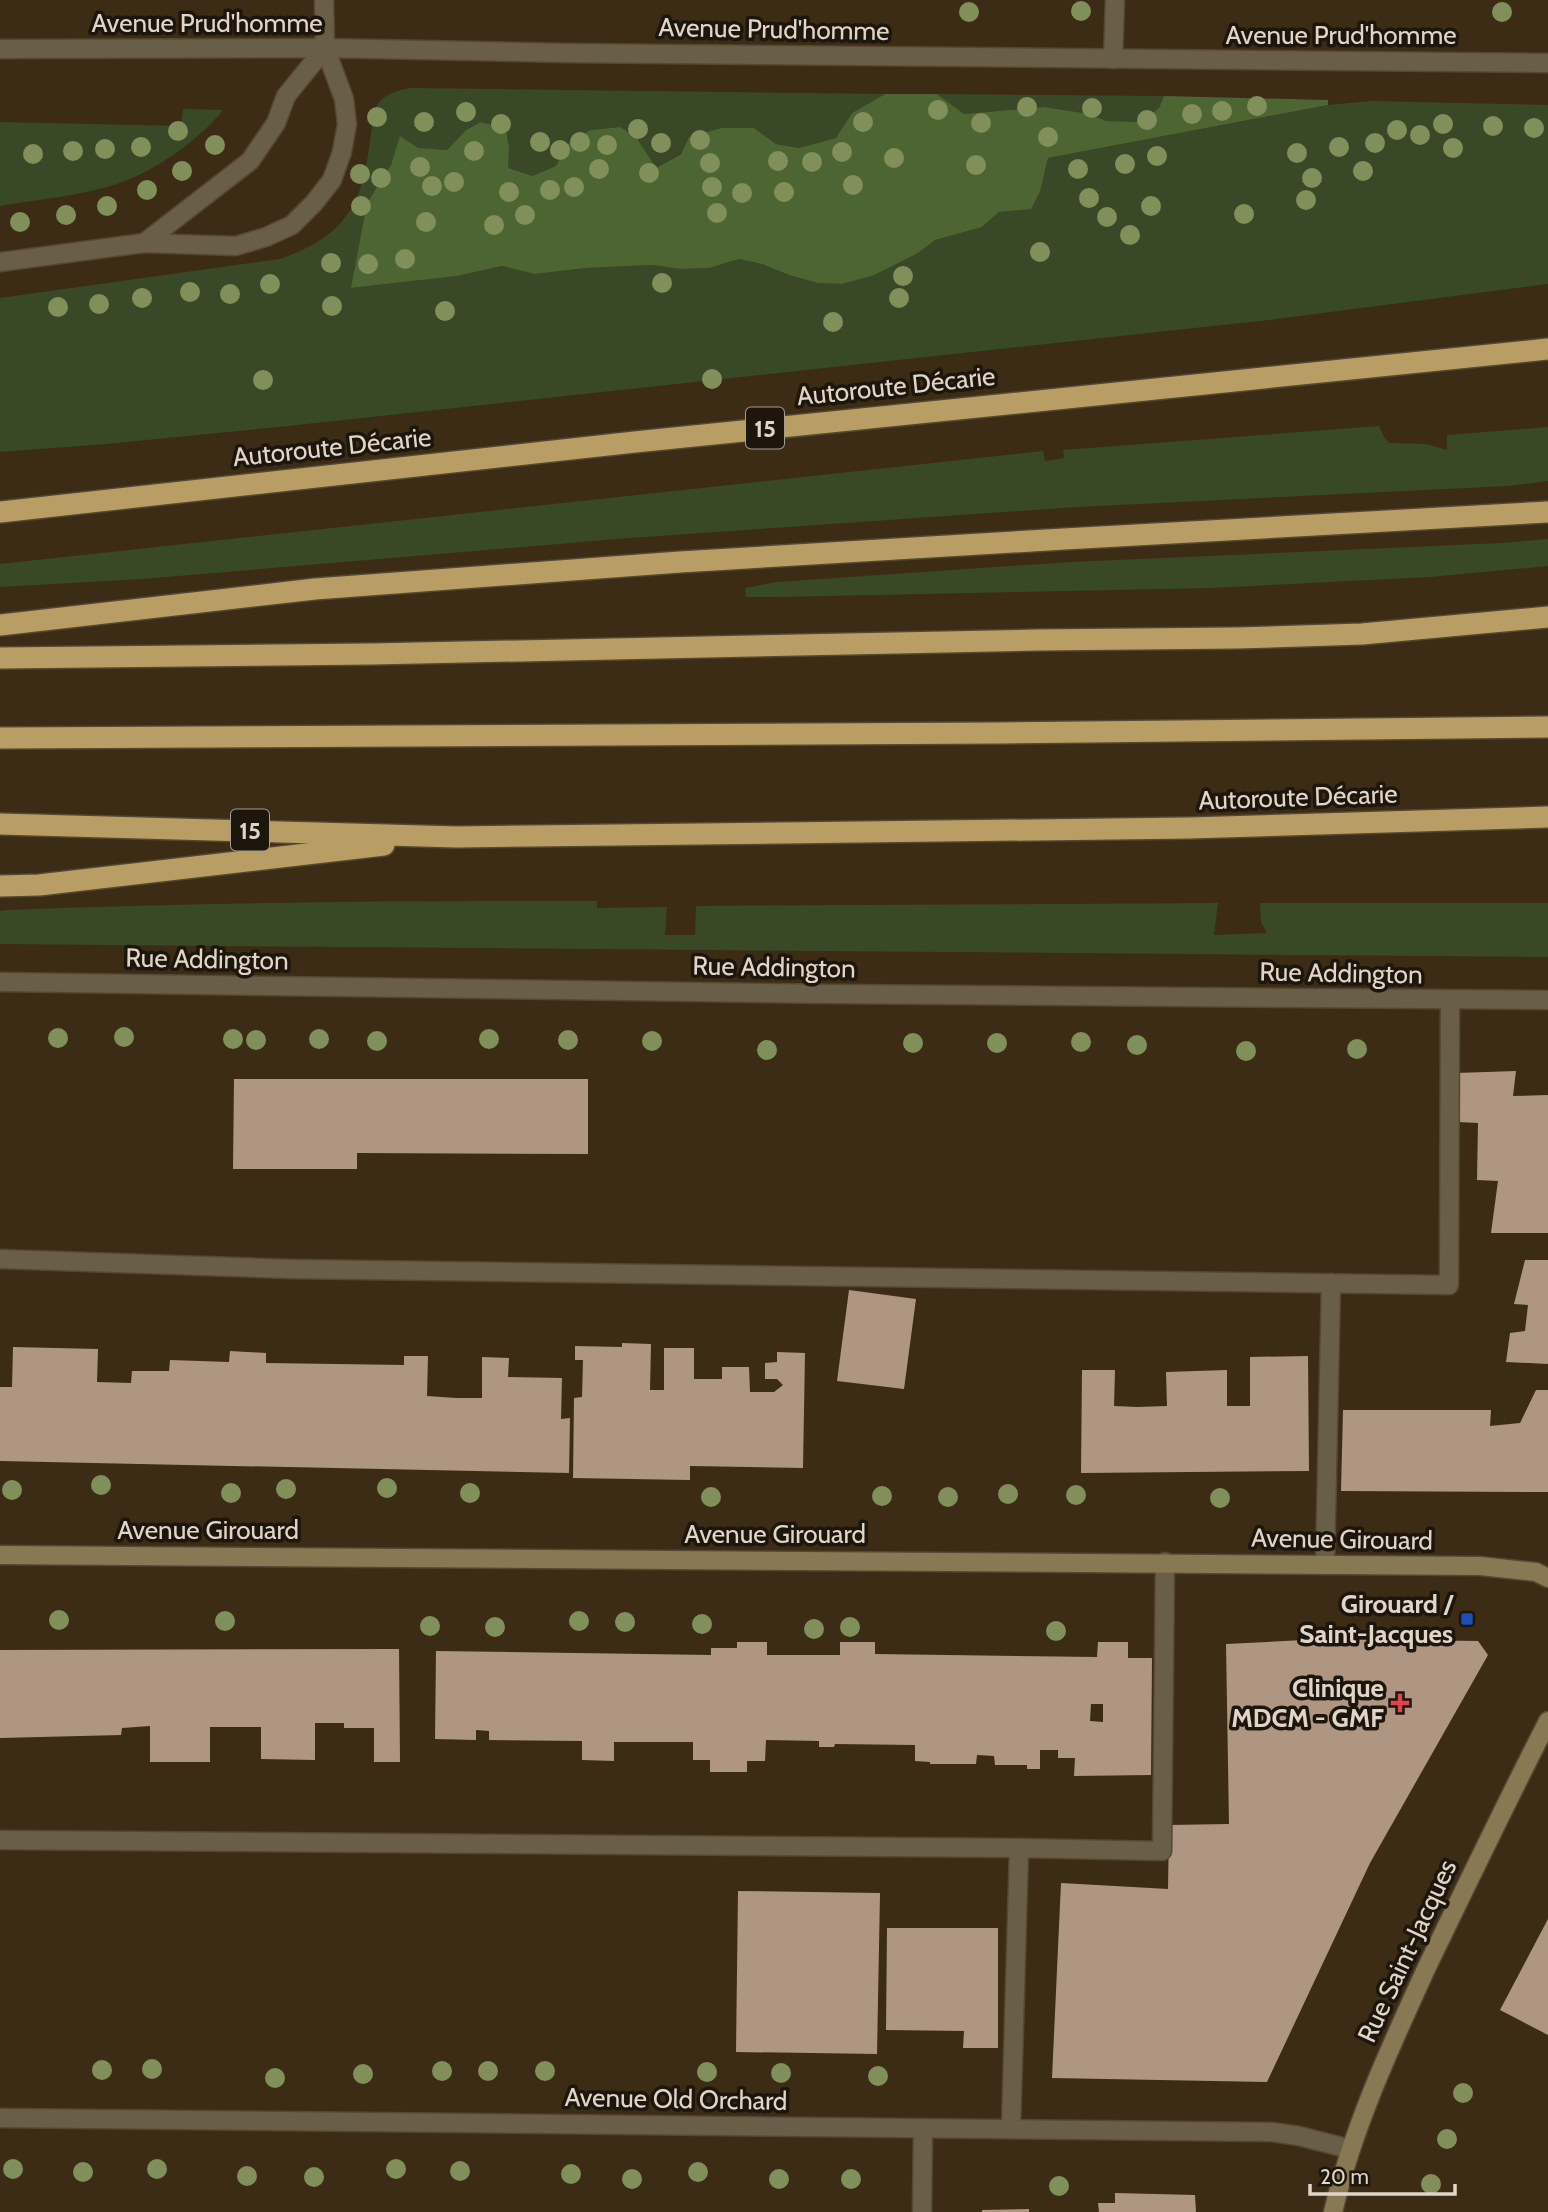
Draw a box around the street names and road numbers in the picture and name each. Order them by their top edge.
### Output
street label: Avenue Prud'homme [91,7,323,39]
street label: Avenue Prud'homme [658,11,890,47]
street label: Avenue Prud'homme [1225,19,1457,51]
street label: Autoroute Décarie [795,360,997,412]
road number: 15 [746,408,784,448]
street label: Autoroute Décarie [231,421,433,473]
street label: Autoroute Décarie [1198,778,1398,816]
road number: 15 [231,810,269,850]
street label: Rue Addington [125,942,289,976]
street label: Rue Addington [692,950,856,984]
street label: Rue Addington [1259,956,1423,990]
street label: Avenue Girouard [117,1514,299,1546]
street label: Avenue Girouard [684,1518,866,1550]
street label: Avenue Girouard [1251,1521,1433,1557]
street label: Rue Saint-Jacques [1351,1854,1463,2048]
street label: Avenue Old Orchard [564,2081,788,2117]

